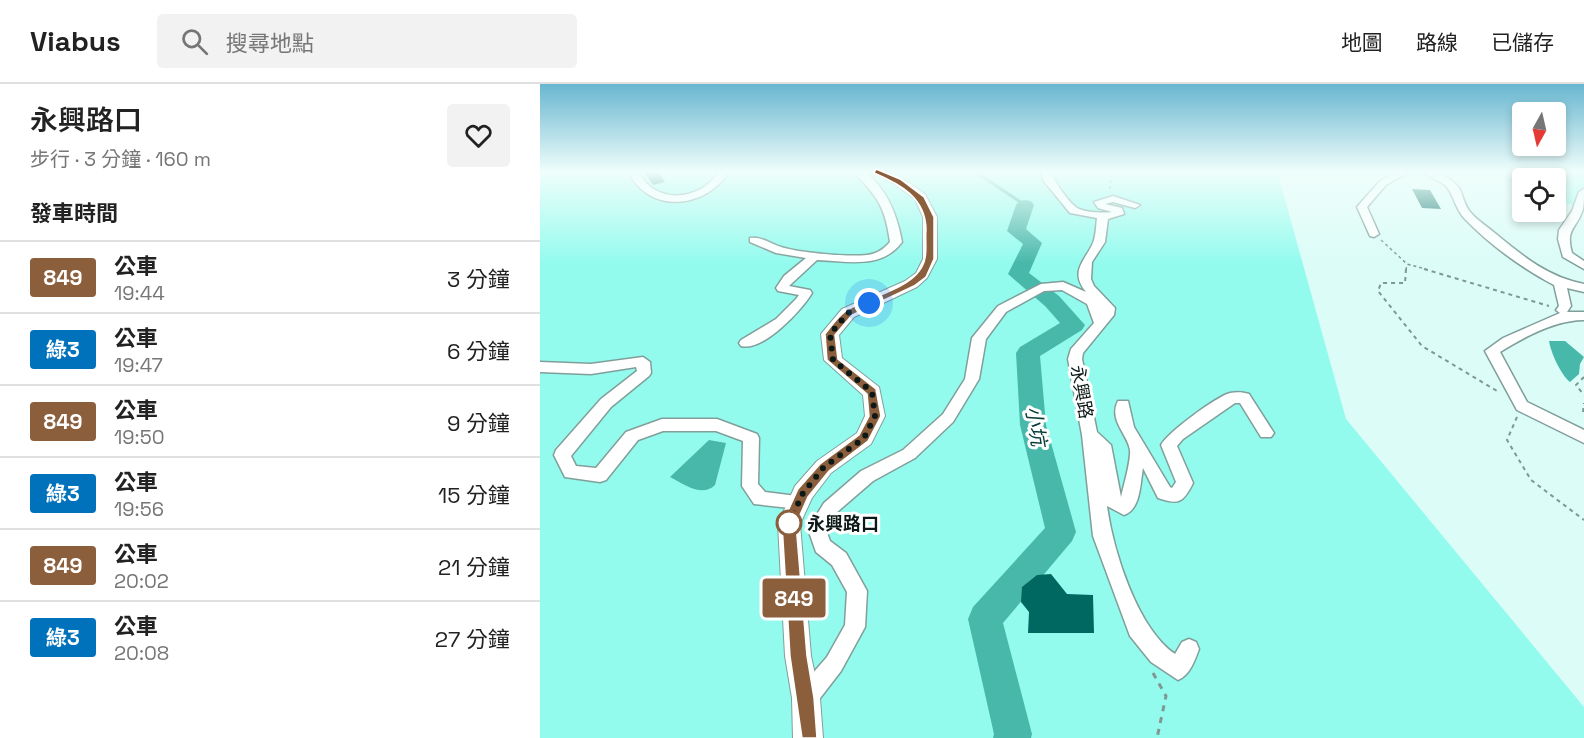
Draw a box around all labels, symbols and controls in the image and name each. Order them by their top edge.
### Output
search box [157,14,577,68]
text: Viabus [30,23,121,59]
icon: search [178,25,211,58]
text: 搜尋地點 [226,29,314,57]
text: 地圖 [1341,29,1383,56]
text: 路線 [1416,29,1458,56]
text: 已儲存 [1491,29,1554,56]
text: 永興路口 [30,102,142,138]
north arrow [1512,102,1566,156]
map controls [1512,102,1566,222]
button: heart [447,104,510,167]
text: 步行 · 3 分鐘 · 160 m [30,146,211,172]
button: locate [1512,168,1566,222]
text: 發車時間 [30,199,118,227]
text: 公車 [114,252,158,280]
text: 849 [44,264,82,291]
text: 3 分鐘 [447,265,510,293]
text: 19:44 [114,280,165,306]
your location [854,288,884,318]
text: 公車 [114,324,158,352]
text: 綠3 [46,336,80,363]
text: 6 分鐘 [447,337,510,365]
text: 19:47 [114,352,163,378]
street label: 永興路 [1066,363,1098,421]
text: 公車 [114,396,158,424]
water label: 小坑 [1020,404,1053,451]
text: 849 [44,408,82,435]
text: 9 分鐘 [447,409,510,437]
text: 19:50 [114,424,164,450]
text: 公車 [114,468,158,496]
text: 綠3 [46,480,80,507]
text: 15 分鐘 [438,481,510,509]
text: 19:56 [114,496,164,522]
marker: 永興路口 [776,510,802,536]
place label: 永興路口 [807,512,879,535]
text: 公車 [114,540,158,568]
text: 849 [44,552,82,579]
text: 21 分鐘 [438,553,510,581]
text: 20:02 [114,568,169,594]
line badge: 849 [760,578,828,618]
text: 849 [775,585,813,612]
text: 公車 [114,612,158,640]
text: 綠3 [46,624,80,651]
text: 27 分鐘 [435,625,510,653]
text: 20:08 [114,640,169,666]

